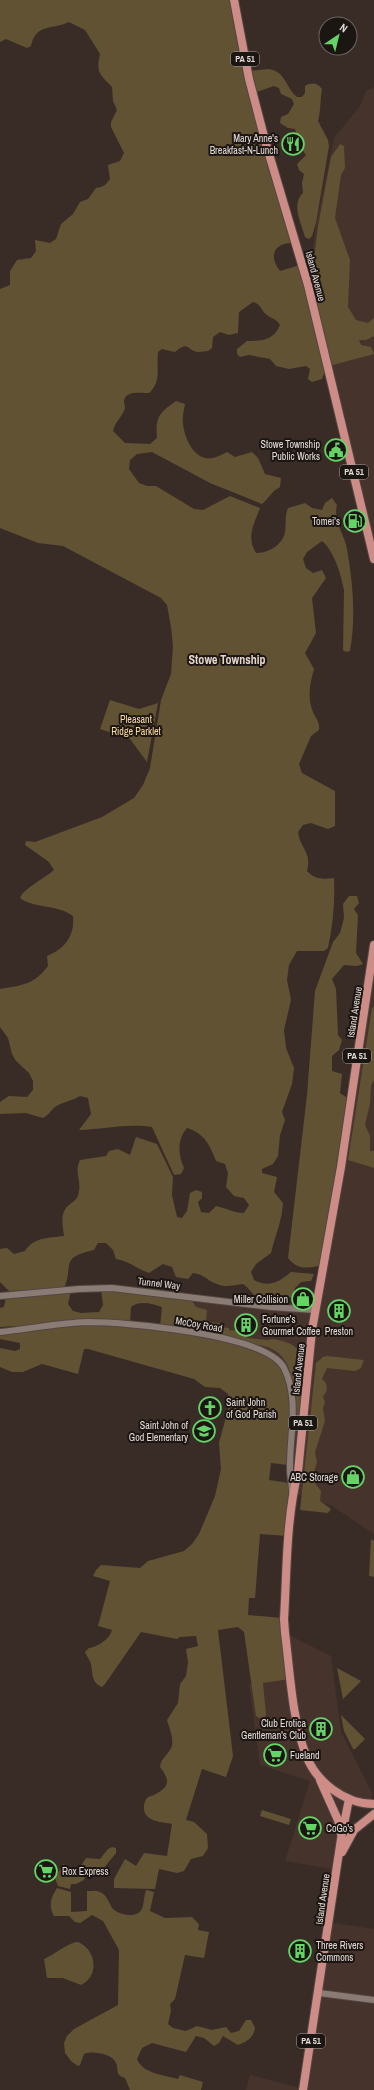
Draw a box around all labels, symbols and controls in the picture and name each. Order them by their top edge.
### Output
north arrow [318,16,358,56]
text: N [337,20,350,35]
road number: PA 51 [231,52,259,66]
restaurant icon: Mary Anne's Breakfast-N-Lunch [280,131,306,157]
place label: Mary Anne's Breakfast-N-Lunch [210,132,278,157]
street label: Island Avenue [303,250,329,303]
public building icon: Stowe Township Public Works [323,437,349,463]
place label: Stowe Township Public Works [260,438,320,463]
road number: PA 51 [340,465,368,479]
fuel station icon: Tomei's [342,508,368,534]
place label: Tomei's [312,515,340,528]
district label: Stowe Township [189,652,265,668]
park label: Pleasant Ridge Parklet [111,713,162,738]
street label: Island Avenue [344,985,365,1038]
road number: PA 51 [343,1049,371,1063]
street label: Tunnel Way [137,1274,182,1293]
shop icon: Miller Collision [290,1286,316,1312]
place label: Miller Collision [234,1293,288,1306]
building icon: Preston [326,1298,352,1324]
building icon: Fortune's Gourmet Coffee [233,1312,259,1338]
place label: Fortune's Gourmet Coffee [262,1313,321,1338]
street label: McCoy Road [174,1314,223,1335]
place label: Preston [325,1325,353,1338]
street label: Island Avenue [289,1342,308,1395]
church icon: Saint John of God Parish [197,1395,223,1421]
place label: Saint John of God Parish [226,1396,277,1421]
road number: PA 51 [289,1416,317,1430]
school or university icon: Saint John of God Elementary [191,1418,217,1444]
place label: Saint John of God Elementary [129,1419,189,1444]
shop icon: ABC Storage [340,1464,366,1490]
place label: ABC Storage [289,1471,338,1484]
building icon: Club Erotica Gentleman's Club [308,1716,334,1742]
place label: Club Erotica Gentleman's Club [241,1717,306,1742]
supermarket icon: Fueland [262,1742,288,1768]
place label: Fueland [290,1749,320,1762]
supermarket icon: CoGo's [297,1815,323,1841]
place label: CoGo's [326,1822,353,1835]
supermarket icon: Rox Express [33,1858,59,1884]
place label: Rox Express [62,1865,108,1878]
street label: Island Avenue [312,1872,333,1925]
building icon: Three Rivers Commons [287,1938,313,1964]
place label: Three Rivers Commons [316,1939,363,1964]
road number: PA 51 [297,2034,325,2048]

